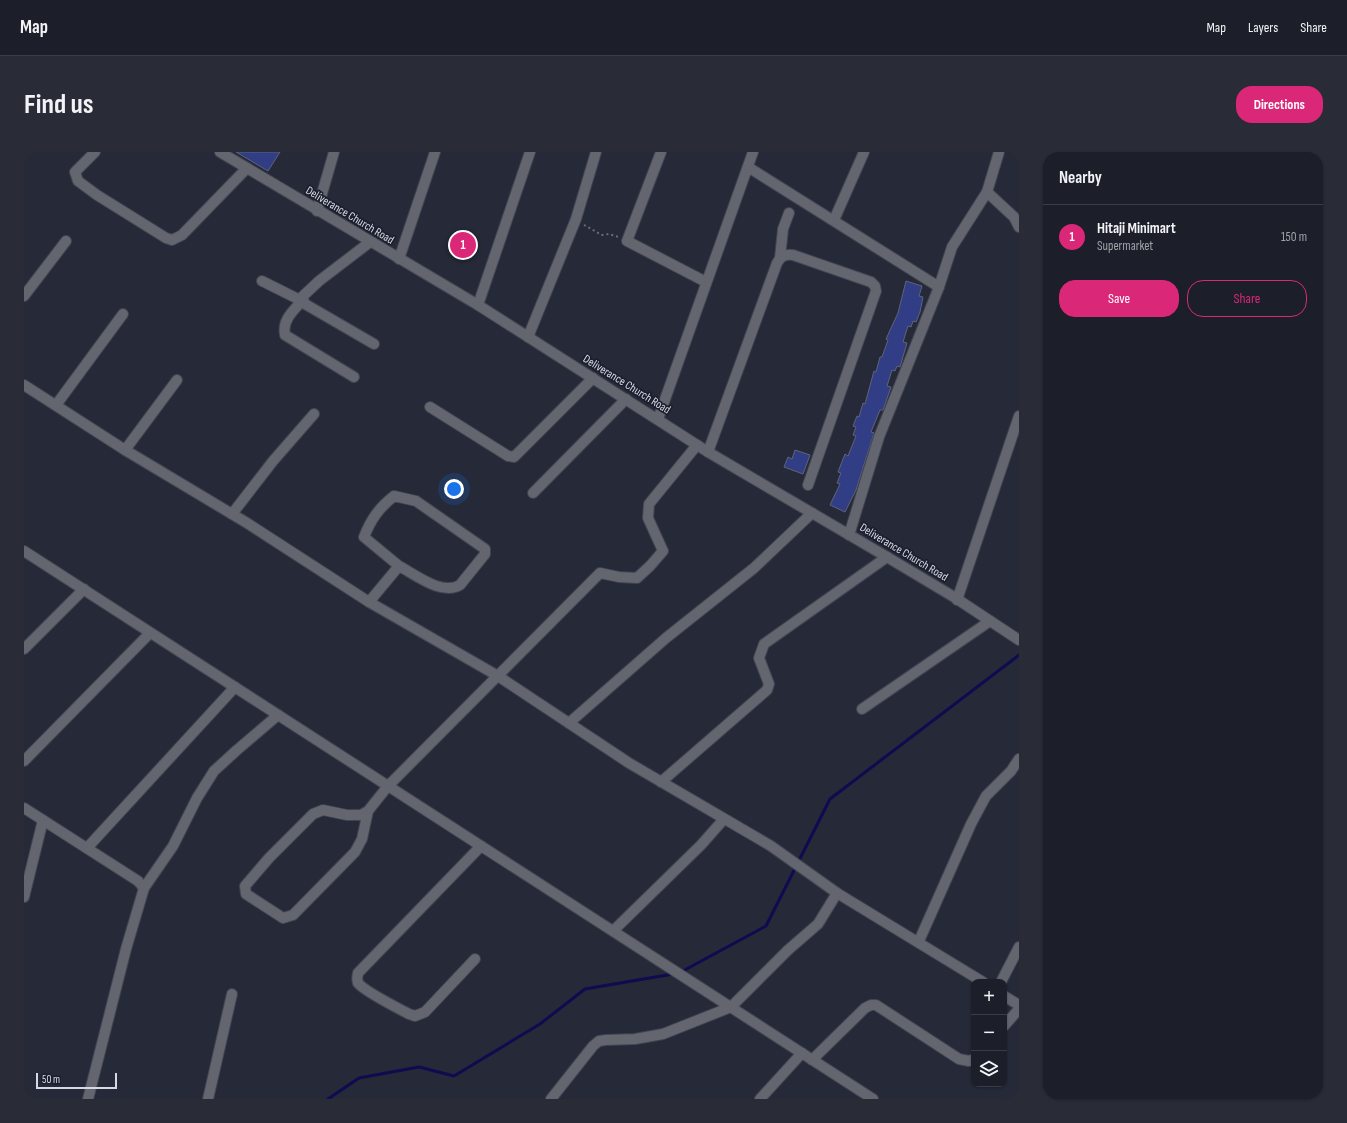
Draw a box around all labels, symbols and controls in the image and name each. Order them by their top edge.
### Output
text: Map [20,16,48,39]
text: Map [1206,19,1226,36]
text: Layers [1248,19,1278,36]
text: Share [1300,19,1327,36]
button: Directions [1236,86,1323,123]
text: Find us [24,88,93,121]
text: Nearby [1059,168,1102,188]
street label: Deliverance Church Road [303,183,397,248]
text: Hitaji Minimart [1097,219,1176,238]
text: 1 [1069,229,1075,245]
text: 150 m [1281,229,1307,245]
pin: 1 [450,230,476,260]
text: Supermarket [1097,238,1153,254]
button: Save [1059,280,1179,317]
button: Share [1187,280,1307,317]
street label: Deliverance Church Road [580,351,673,417]
your location [444,479,464,499]
street label: Deliverance Church Road [857,520,951,585]
map controls [971,979,1007,1087]
button: + [971,979,1007,1015]
button: − [971,1015,1007,1051]
button: layers [971,1051,1007,1087]
scale bar [36,1071,117,1090]
text: 50 m [42,1073,60,1086]

